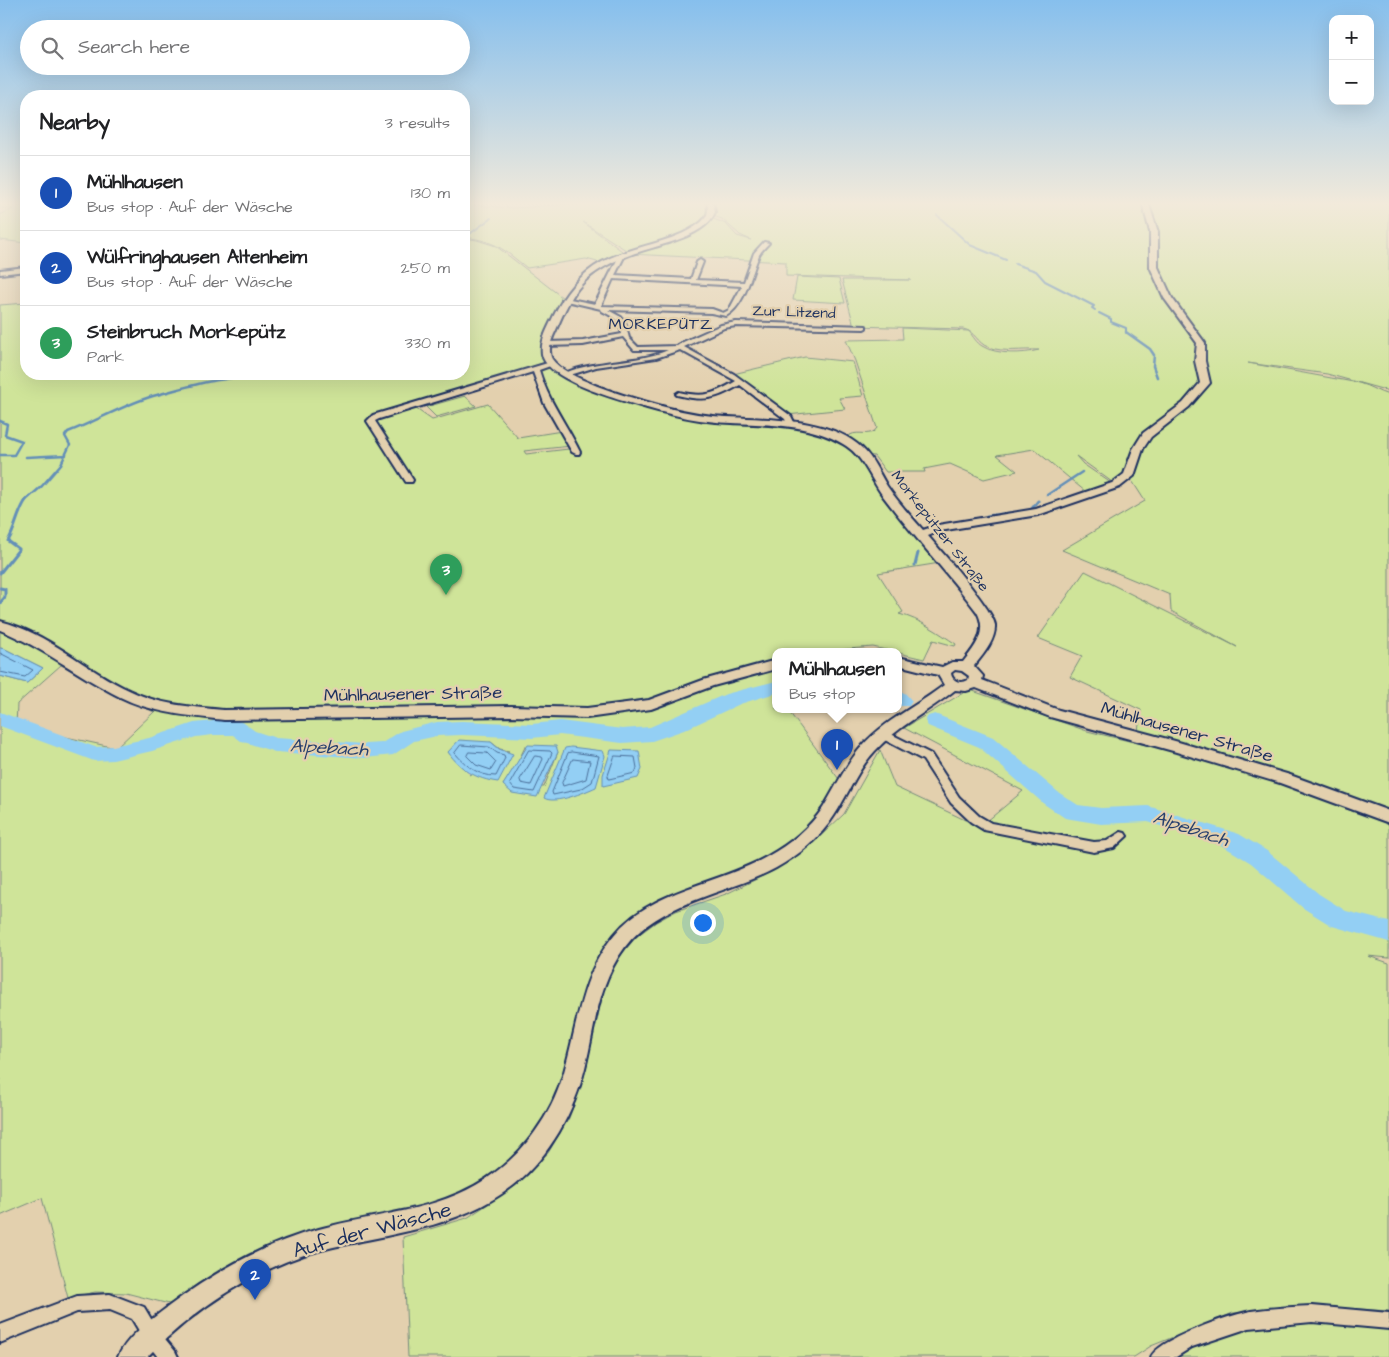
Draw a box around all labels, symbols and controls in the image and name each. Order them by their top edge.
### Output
map controls [1329,15,1374,105]
button: + [1329,15,1374,60]
search box [20,20,470,75]
icon: search [38,34,66,62]
text: Search here [78,34,190,61]
button: − [1329,60,1374,105]
text: Nearby [40,108,110,137]
text: 3 results [385,112,450,134]
text: Mühlhausen [87,169,183,196]
text: 1 [55,182,57,204]
text: 130 m [411,182,450,204]
text: Bus stop · Auf der Wäsche [87,196,293,218]
text: Wülfringhausen Altenheim [87,244,307,271]
text: 2 [51,257,61,279]
text: 250 m [401,257,450,279]
text: Bus stop · Auf der Wäsche [87,271,293,293]
street label: Zur Litzend [752,300,836,324]
district label: MORKEPÜTZ [608,313,714,335]
text: Steinbruch Morkepütz [87,319,286,346]
text: 3 [52,332,60,354]
text: 330 m [405,332,450,354]
text: Park [87,346,124,368]
street label: Morkepützer Straße [886,466,994,596]
pin: 3 [430,554,462,595]
popup [772,648,902,713]
text: Mühlhausen [789,656,885,683]
street label: Mühlhausener Straße [324,680,503,708]
text: Bus stop [789,683,855,705]
street label: Mühlhausener Straße [1098,695,1276,769]
pin: 1 [821,729,853,770]
water label: Alpebach [289,732,370,764]
water label: Alpebach [1150,804,1234,854]
your location [690,910,716,936]
street label: Auf der Wäsche [289,1195,455,1265]
pin: 2 [239,1259,271,1300]

